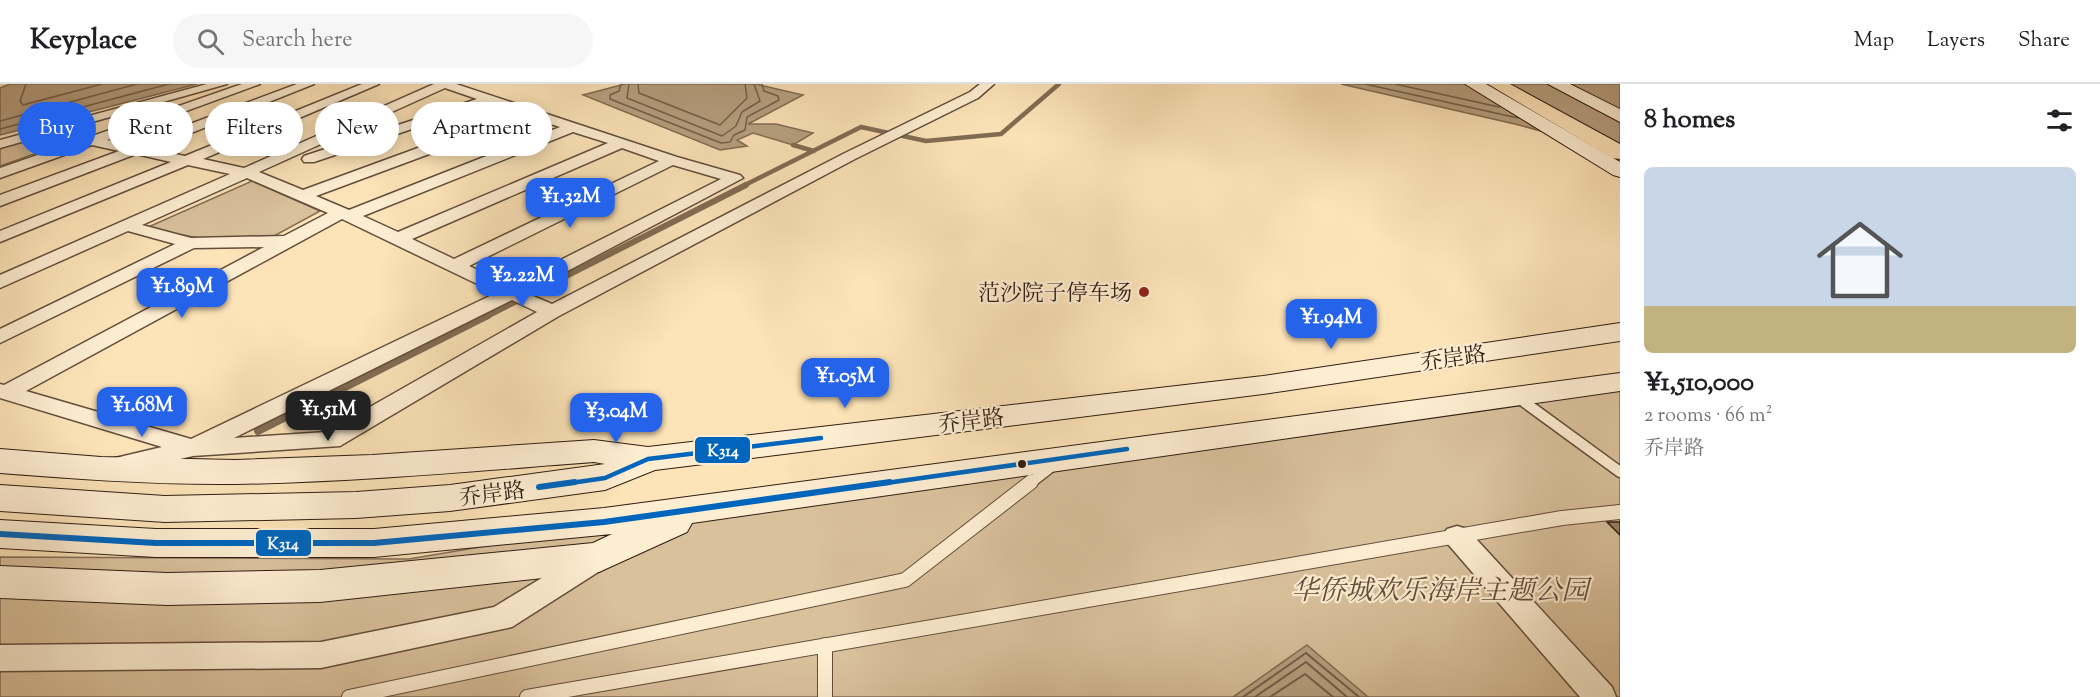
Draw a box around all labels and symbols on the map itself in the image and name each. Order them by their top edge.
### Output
pin: ¥1.32M [521,178,619,229]
pin: ¥2.22M [473,257,571,308]
pin: ¥1.89M [133,268,231,319]
place label: 范沙院子停车场 [978,279,1132,311]
marker: 范沙院子停车场 [1137,285,1151,299]
pin: ¥1.94M [1282,299,1380,350]
street label: 乔岸路 [1419,340,1488,380]
pin: ¥1.05M [796,358,894,409]
pin: ¥1.68M [93,387,191,438]
pin: ¥1.51M [279,391,377,442]
pin: ¥3.04M [567,393,665,444]
street label: 乔岸路 [937,403,1006,443]
line badge: K314 [694,436,751,464]
text: K314 [707,441,739,464]
unlabelled marker [1016,458,1028,470]
street label: 乔岸路 [458,476,527,516]
line badge: K314 [255,529,312,557]
text: K314 [267,534,299,557]
park label: 华侨城欢乐海岸主题公园 [1292,573,1592,612]

